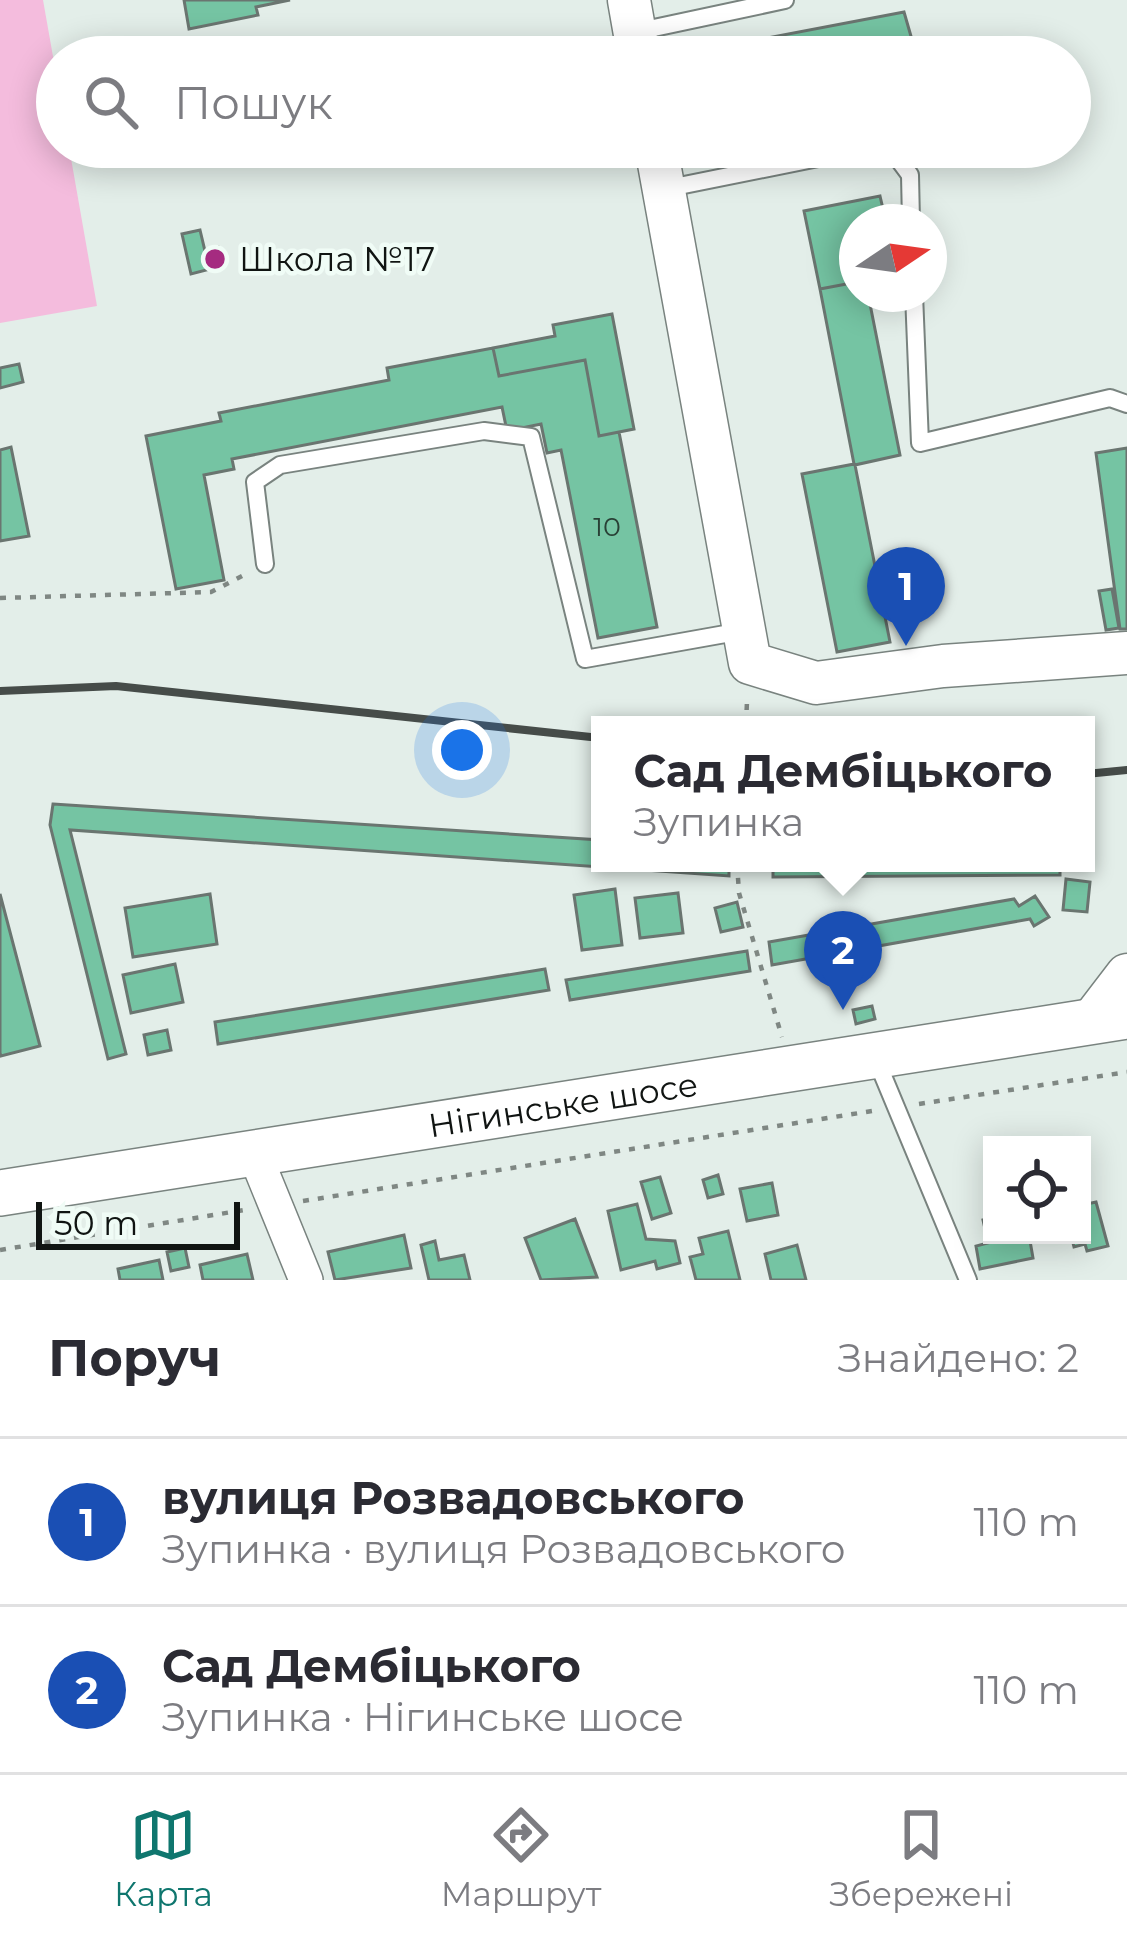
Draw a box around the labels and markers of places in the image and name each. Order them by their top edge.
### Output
place label: Школа №17 [239,239,435,279]
marker: Школа №17 [202,246,228,272]
pin: 1 [867,547,945,646]
pin: 2 [804,911,882,1010]

